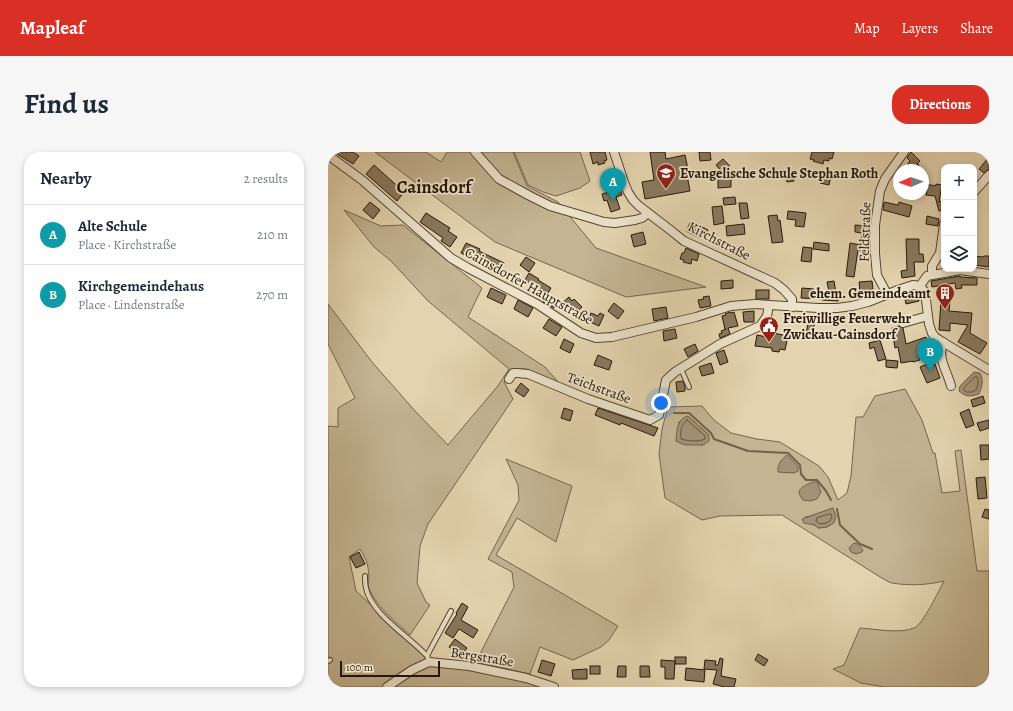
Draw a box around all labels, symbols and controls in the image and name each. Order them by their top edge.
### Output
text: Mapleaf [20,15,85,41]
text: Map [854,19,880,38]
text: Layers [902,19,938,38]
text: Share [960,19,993,38]
text: Find us [24,85,109,123]
button: Directions [892,85,989,124]
school or university icon: Evangelische Schule Stephan Roth [655,162,677,190]
place label: Evangelische Schule Stephan Roth [680,164,879,183]
north arrow [893,164,929,200]
map controls [941,164,977,272]
button: + [941,164,977,200]
text: Nearby [40,167,91,190]
pin: A [600,168,626,201]
text: 2 results [244,170,288,187]
district label: Cainsdorf [397,175,474,199]
button: − [941,200,977,236]
street label: Feldstraße [854,202,876,262]
text: Alte Schule [78,216,147,236]
street label: Kirchstraße [684,217,754,265]
text: A [49,226,57,243]
text: 210 m [257,226,288,243]
text: Place · Kirchstraße [78,236,176,253]
button: layers [941,236,977,272]
street label: Cainsdorfer Hauptstraße [461,243,597,329]
text: Kirchgemeindehaus [78,276,204,296]
building icon: ehem. Gemeindeamt [934,282,956,310]
place label: ehem. Gemeindeamt [810,284,931,303]
text: B [49,286,57,303]
text: 270 m [256,286,288,303]
text: Place · Lindenstraße [78,296,185,313]
place label: Freiwillige Feuerwehr Zwickau-Cainsdorf [783,309,912,344]
public building icon: Freiwillige Feuerwehr Zwickau-Cainsdorf [758,315,780,343]
pin: B [917,338,943,371]
street label: Teichstraße [564,368,634,408]
your location [651,393,671,413]
street label: Bergstraße [449,643,515,671]
scale bar [340,659,440,678]
text: 100 m [346,660,373,675]

